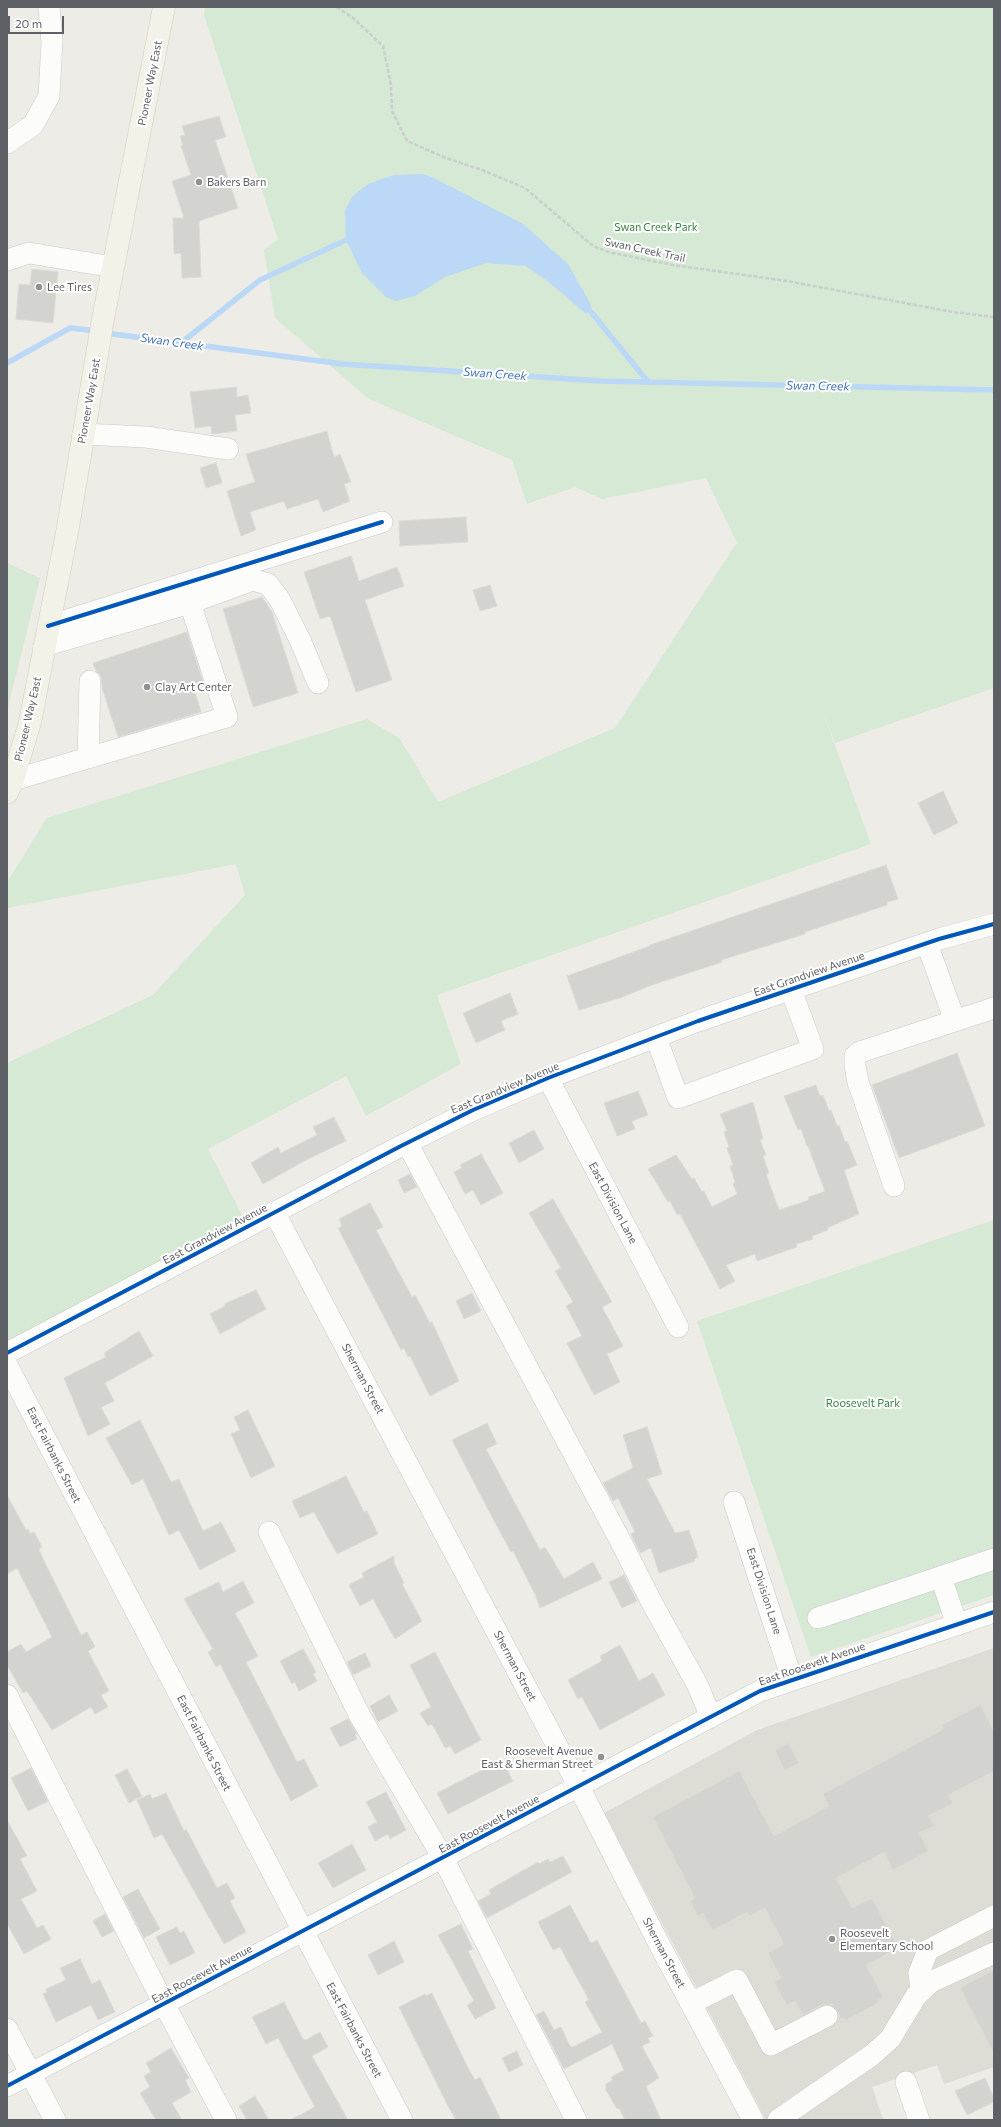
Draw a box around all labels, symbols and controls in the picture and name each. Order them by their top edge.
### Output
scale bar [10,8,66,34]
text: 20 m [15,16,42,30]
street label: Pioneer Way East [135,39,165,127]
place label: Bakers Barn [207,175,266,189]
marker: Bakers Barn [194,177,204,187]
park label: Swan Creek Park [614,220,698,234]
street label: Swan Creek Trail [603,235,687,265]
place label: Lee Tires [47,280,92,294]
marker: Lee Tires [34,282,44,292]
water label: Swan Creek [139,330,205,354]
street label: Pioneer Way East [75,357,103,445]
water label: Swan Creek [463,365,527,383]
water label: Swan Creek [786,378,850,394]
street label: Pioneer Way East [12,675,44,763]
place label: Clay Art Center [155,680,232,694]
marker: Clay Art Center [142,682,152,692]
street label: East Grandview Avenue [752,949,866,999]
street label: East Grandview Avenue [449,1059,561,1117]
street label: East Division Lane [586,1160,640,1246]
street label: East Grandview Avenue [161,1201,269,1267]
street label: Sherman Street [339,1342,387,1416]
park label: Roosevelt Park [826,1396,900,1410]
street label: East Fairbanks Street [24,1405,84,1505]
street label: East Division Lane [744,1546,784,1636]
street label: Sherman Street [491,1629,539,1703]
street label: East Roosevelt Avenue [757,1640,867,1688]
street label: East Fairbanks Street [174,1693,234,1793]
place label: Roosevelt Avenue East & Sherman Street [481,1744,593,1770]
marker: Roosevelt Avenue East & Sherman Street [596,1752,606,1762]
street label: East Roosevelt Avenue [436,1792,542,1856]
street label: Sherman Street [640,1916,688,1990]
place label: Roosevelt Elementary School [840,1926,933,1952]
marker: Roosevelt Elementary School [827,1934,837,1944]
street label: East Roosevelt Avenue [149,1942,255,2006]
street label: East Fairbanks Street [323,1980,385,2080]

